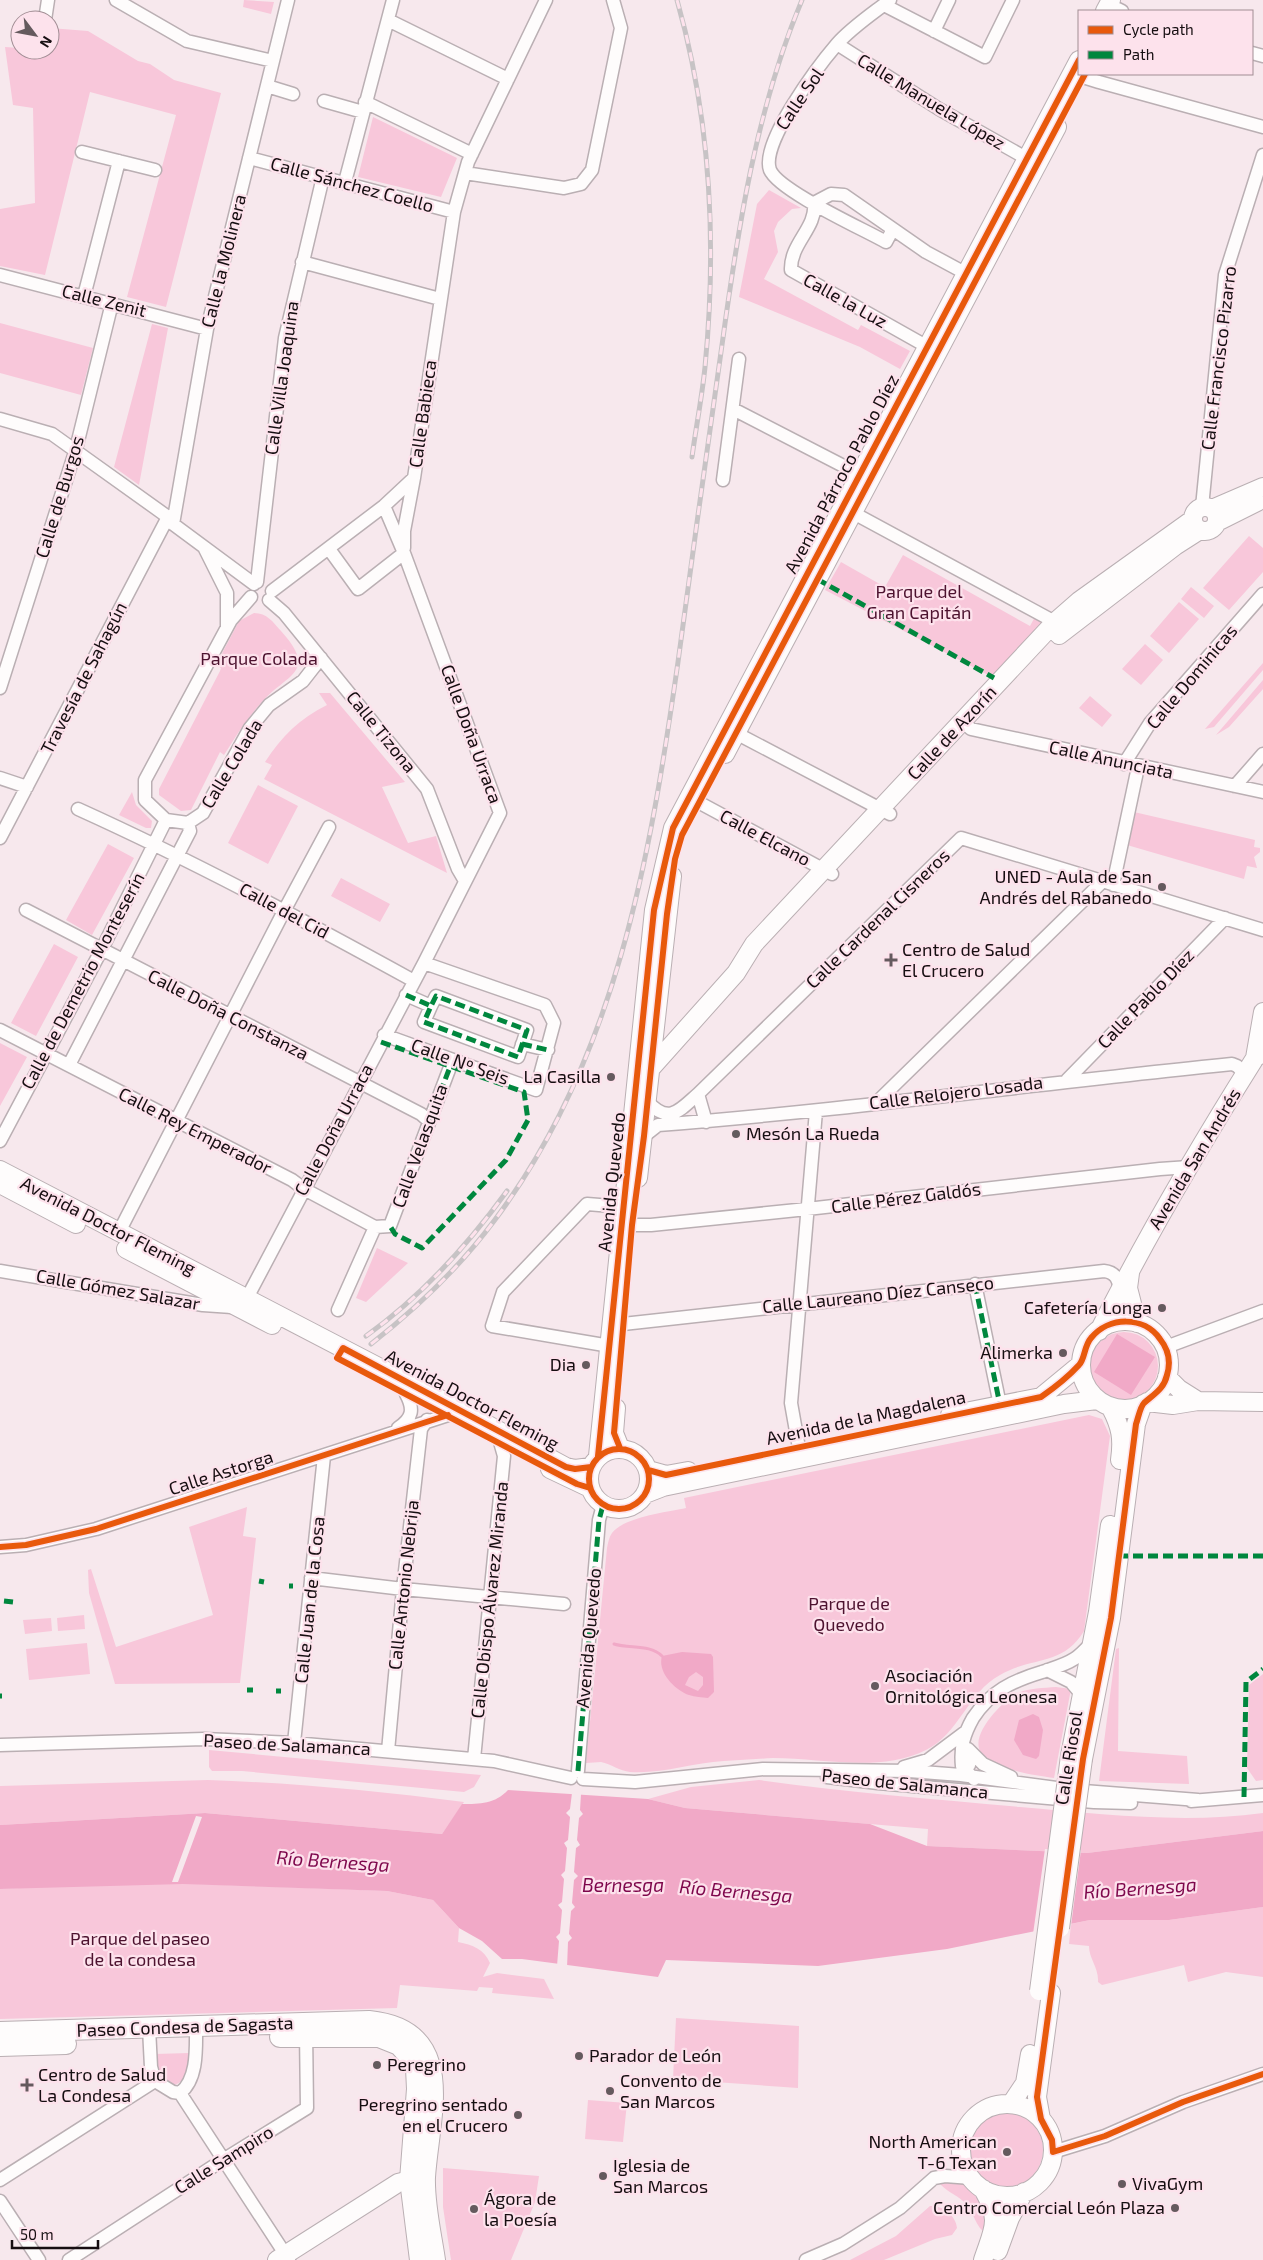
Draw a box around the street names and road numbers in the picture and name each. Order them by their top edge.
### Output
street label: Calle Manuela López [854,48,1009,154]
street label: Calle Sol [770,63,828,134]
street label: Calle Sánchez Coello [268,152,436,216]
street label: Calle la Molinera [196,192,250,330]
street label: Calle Francisco Pizarro [1196,265,1240,451]
street label: Calle la Luz [800,268,891,332]
street label: Calle Zenit [60,279,149,321]
street label: Calle Villa Joaquina [259,299,303,456]
street label: Calle Babieca [404,359,440,469]
street label: Avenida Párroco Pablo Díez [779,370,903,577]
street label: Calle de Burgos [30,433,88,560]
street label: Travesía de Sahagún [35,598,131,757]
street label: Calle Dominicas [1141,620,1241,733]
street label: Calle Doña Urraca [437,661,507,806]
street label: Calle de Azorín [902,681,1001,784]
street label: Calle Tizona [342,686,421,777]
street label: Calle Colada [196,715,266,812]
street label: Calle Anunciata [1047,735,1175,783]
street label: Calle Elcano [716,804,814,870]
street label: Calle Cardenal Cisneros [801,844,954,993]
street label: Calle de Demetrio Monteserín [16,868,149,1093]
street label: Calle del Cid [236,877,333,943]
street label: Calle Pablo Díez [1092,944,1198,1053]
street label: Calle Doña Constanza [144,964,312,1064]
street label: Calle Nº Seis [408,1033,512,1089]
street label: Calle Doña Urraca [289,1060,377,1199]
street label: Calle Relojero Losada [868,1070,1044,1114]
street label: Calle Velasquita [386,1081,452,1211]
street label: Calle Rey Emperador [115,1082,276,1178]
street label: Avenida San Andrés [1143,1084,1245,1233]
street label: Avenida Quevedo [593,1111,629,1253]
street label: Avenida Doctor Fleming [17,1171,200,1279]
street label: Calle Pérez Galdós [830,1177,982,1217]
street label: Calle Gómez Salazar [34,1264,202,1314]
street label: Calle Laureano Díez Canseco [761,1271,995,1317]
street label: Avenida Doctor Fleming [382,1344,563,1454]
street label: Avenida de la Magdalena [764,1385,968,1449]
street label: Calle Astorga [166,1445,276,1499]
street label: Calle Obispo Álvarez Miranda [466,1480,512,1719]
street label: Calle Antonio Nebrija [383,1499,423,1671]
street label: Calle Juan de la Cosa [289,1515,329,1684]
street label: Avenida Quevedo [571,1567,605,1709]
street label: Calle Riosol [1050,1709,1086,1807]
street label: Paseo de Salamanca [203,1729,371,1759]
street label: Paseo de Salamanca [821,1763,990,1803]
street label: Paseo Condesa de Sagasta [76,2011,294,2041]
street label: Calle Sampiro [170,2120,277,2198]

